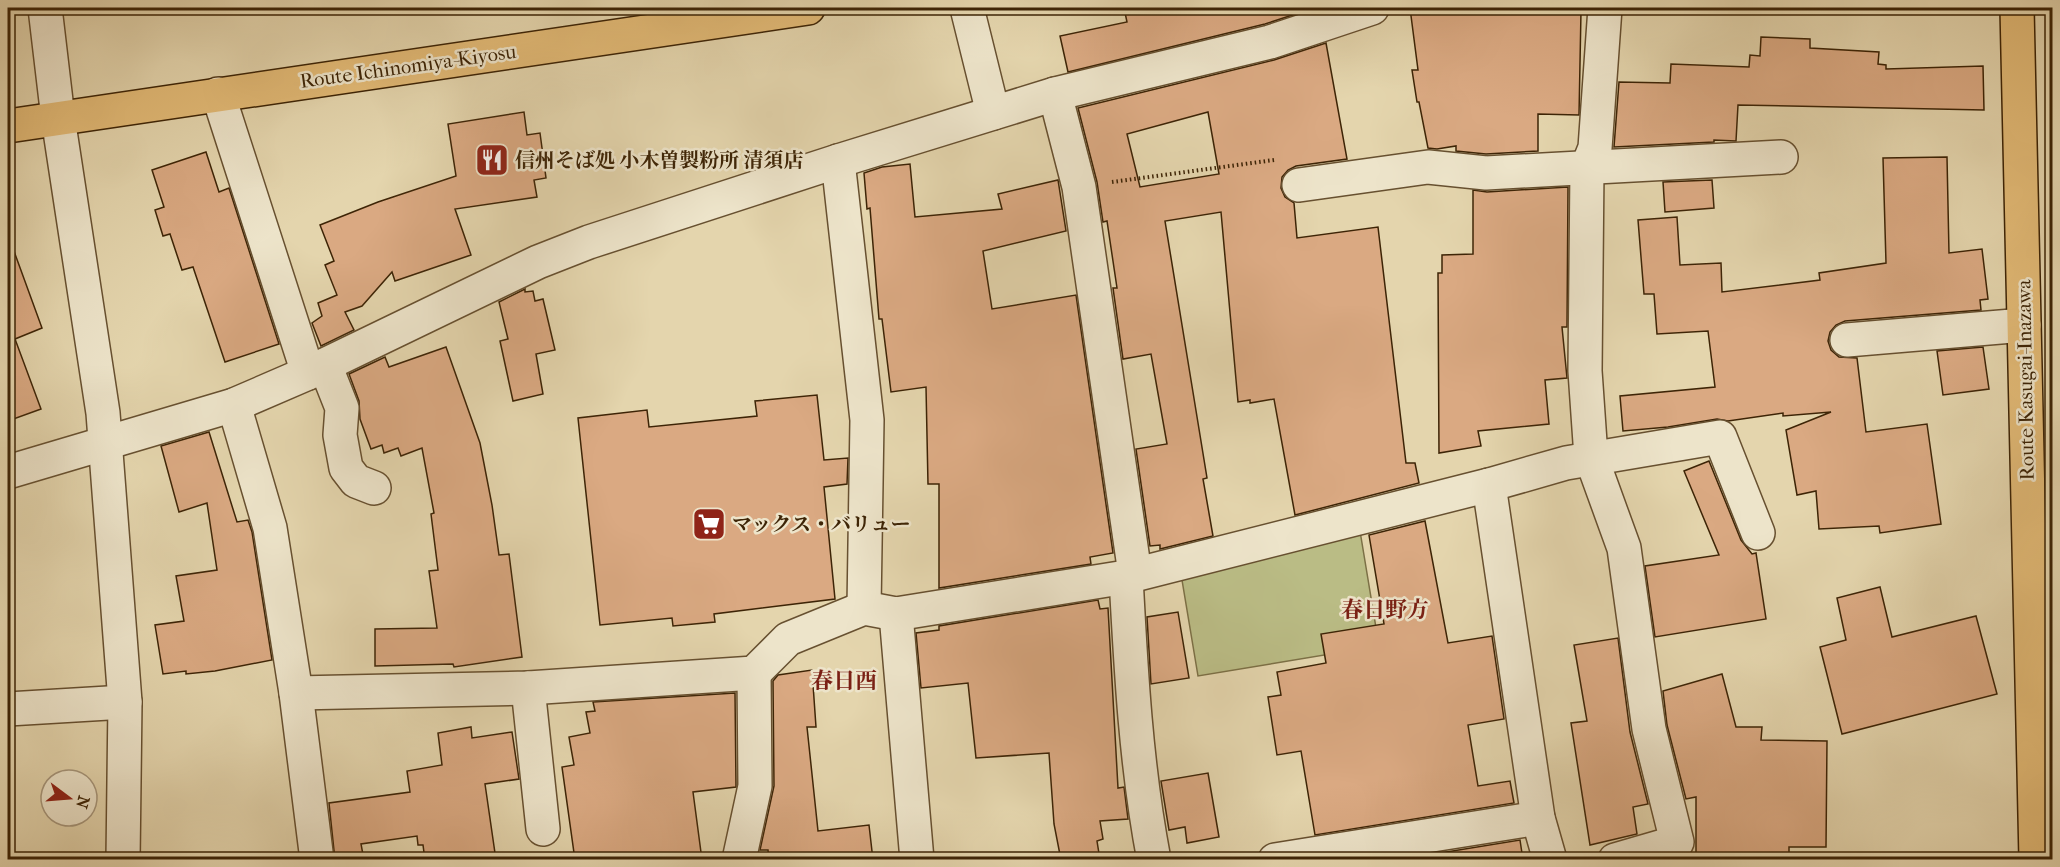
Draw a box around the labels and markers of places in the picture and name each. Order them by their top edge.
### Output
restaurant icon: 信州そば処 小木曽製粉所 清須店 [474,142,510,178]
place label: 信州そば処 小木曽製粉所 清須店 [515,149,804,172]
supermarket icon: マックス・バリュー [691,506,727,542]
place label: マックス・バリュー [732,513,910,536]

